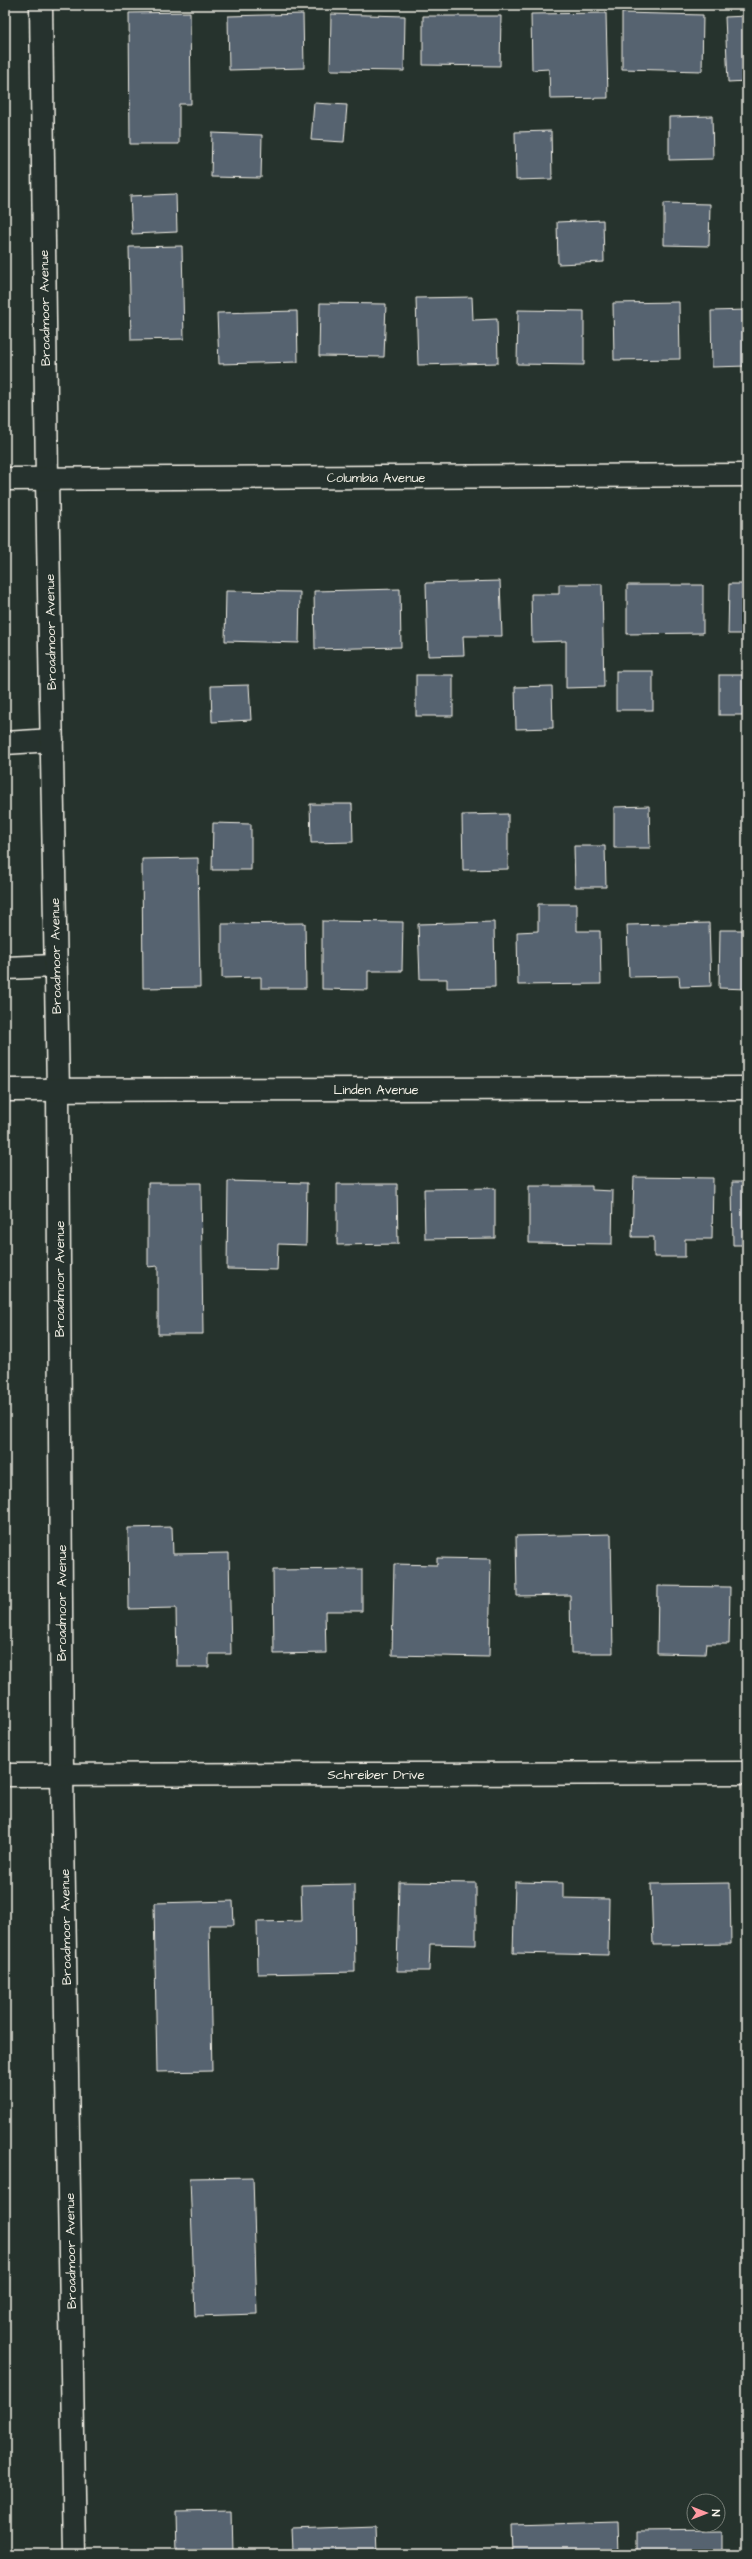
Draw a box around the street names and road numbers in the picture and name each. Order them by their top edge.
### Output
street label: Broadmoor Avenue [35,250,55,366]
street label: Columbia Avenue [327,469,425,487]
street label: Broadmoor Avenue [41,574,61,690]
street label: Broadmoor Avenue [46,898,66,1014]
street label: Linden Avenue [333,1081,419,1099]
street label: Broadmoor Avenue [51,1221,69,1337]
street label: Broadmoor Avenue [53,1545,71,1661]
street label: Schreiber Drive [327,1766,425,1784]
street label: Broadmoor Avenue [56,1869,76,1985]
street label: Broadmoor Avenue [61,2193,81,2309]

